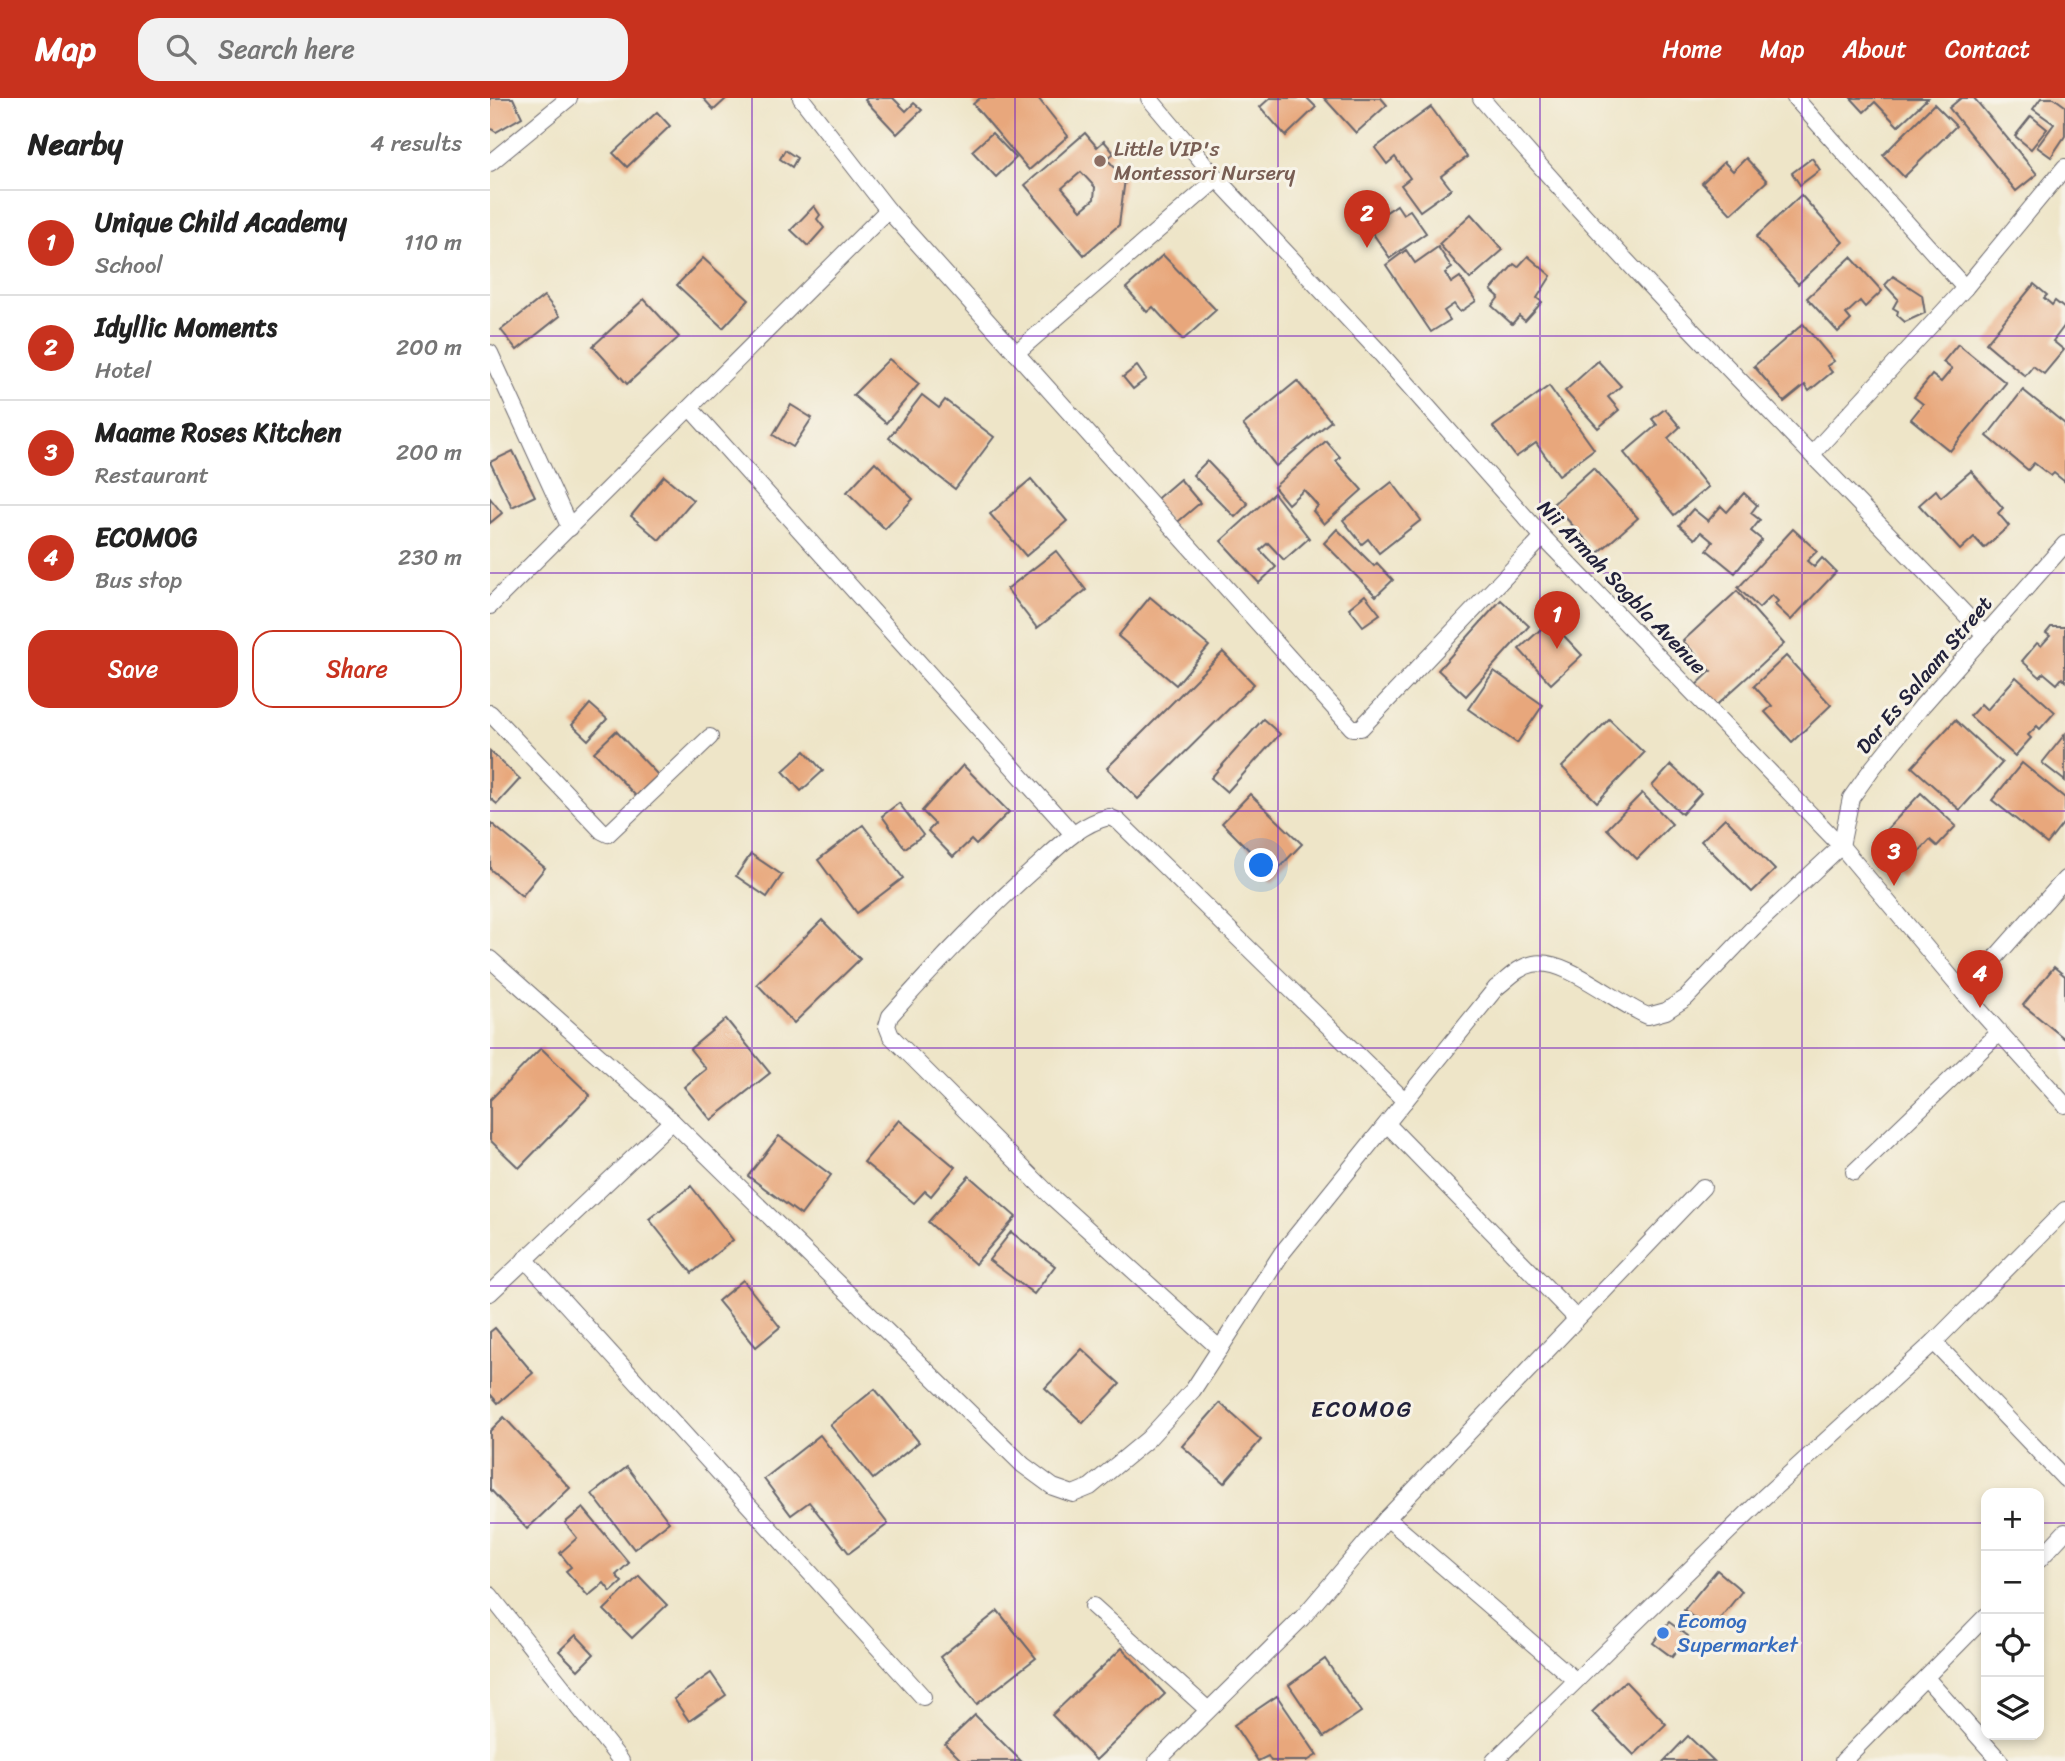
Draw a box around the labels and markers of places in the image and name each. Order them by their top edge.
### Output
place label: Little VIP's Montessori Nursery [1114,130,1295,192]
marker: Little VIP's Montessori Nursery [1092,153,1108,169]
pin: 2 [1344,190,1390,248]
pin: 1 [1534,591,1580,649]
pin: 3 [1871,828,1917,886]
pin: 4 [1957,950,2003,1008]
place label: Ecomog Supermarket [1677,1602,1799,1664]
marker: Ecomog Supermarket [1655,1625,1671,1641]

